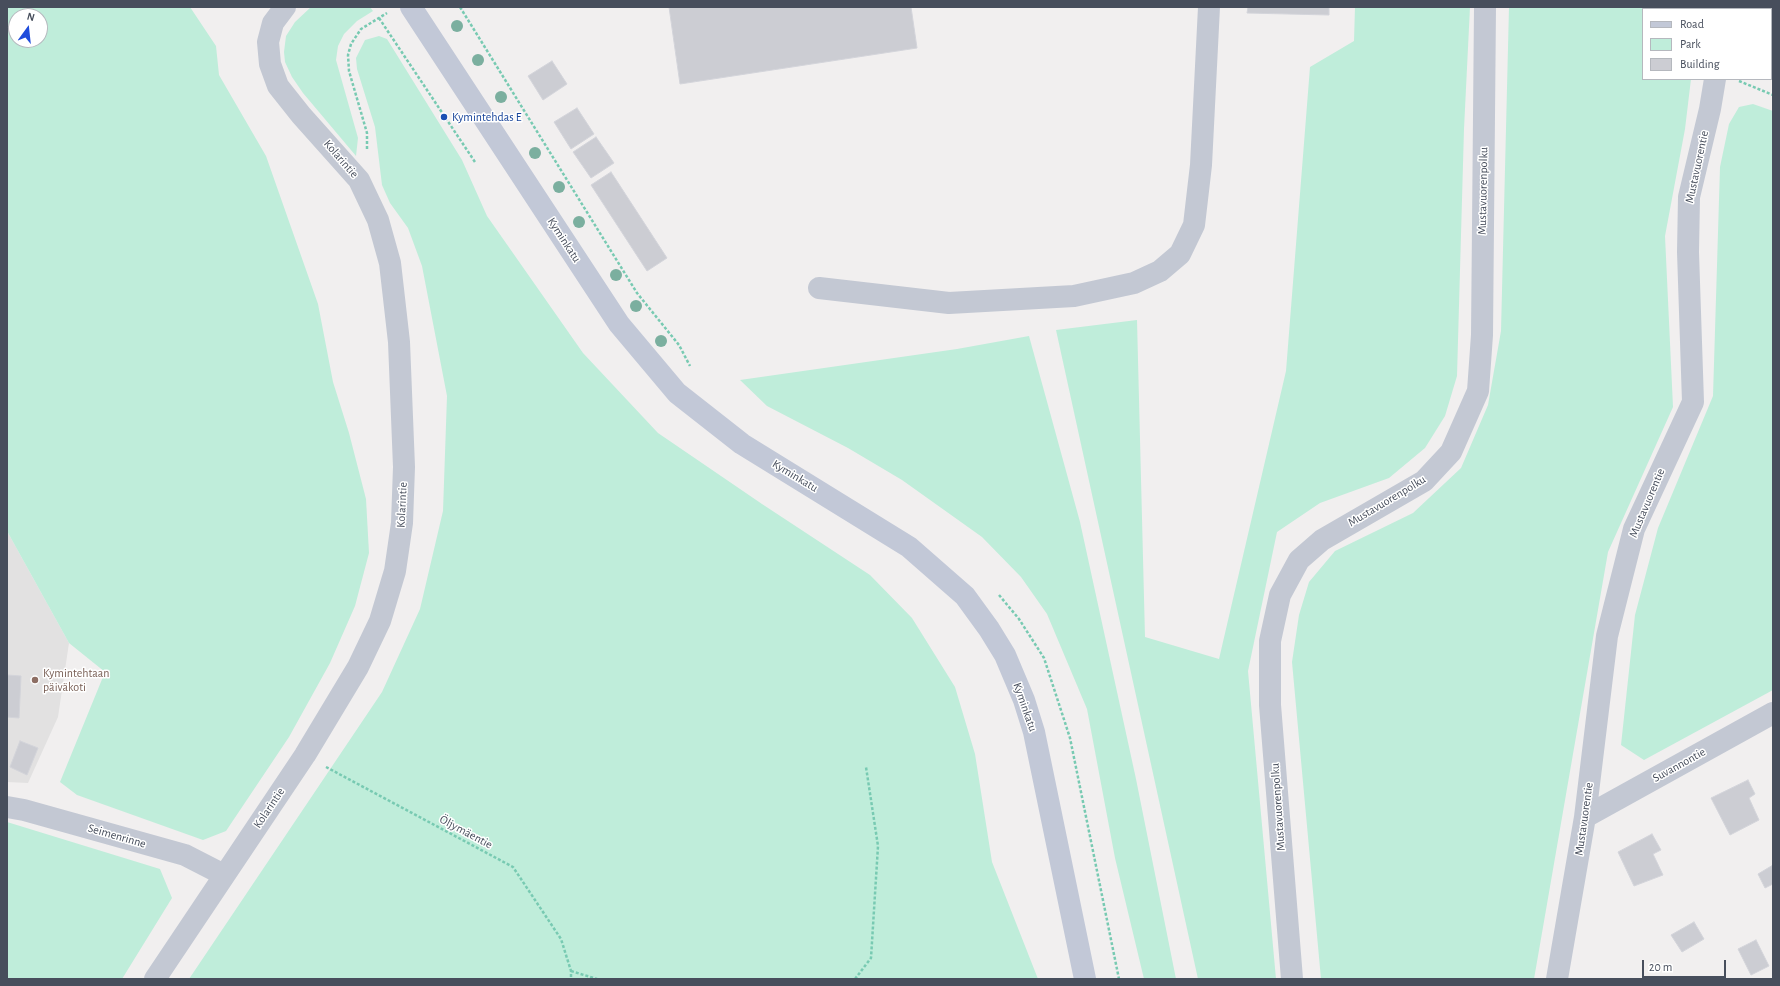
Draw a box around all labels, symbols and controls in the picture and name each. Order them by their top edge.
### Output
north arrow [8,8,48,48]
legend [1642,8,1772,80]
text: N [26,11,36,23]
text: Road [1680,18,1704,30]
text: Park [1680,38,1701,50]
text: Building [1680,58,1720,70]
place label: Kymintehdas E [452,110,521,124]
marker: Kymintehdas E [439,112,449,122]
street label: Mustavuorentie [1682,129,1712,205]
street label: Kolarintie [321,137,361,181]
street label: Mustavuorenpolku [1475,147,1491,235]
street label: Kyminkatu [544,215,584,265]
street label: Kyminkatu [770,457,820,495]
street label: Mustavuorentie [1626,466,1668,540]
street label: Mustavuorenpolku [1346,472,1428,530]
street label: Kolarintie [394,482,410,528]
place label: Kymintehtaan päiväkoti [43,666,109,694]
marker: Kymintehtaan päiväkoti [30,675,40,685]
street label: Kyminkatu [1010,681,1040,733]
street label: Suvannontie [1650,745,1708,785]
street label: Mustavuorenpolku [1268,763,1288,851]
street label: Mustavuorentie [1572,781,1596,857]
street label: Kolarintie [250,785,288,831]
street label: Öljymäentie [437,812,495,852]
street label: Seimenrinne [86,821,148,851]
scale bar [1644,952,1728,978]
text: 20 m [1649,961,1672,973]

